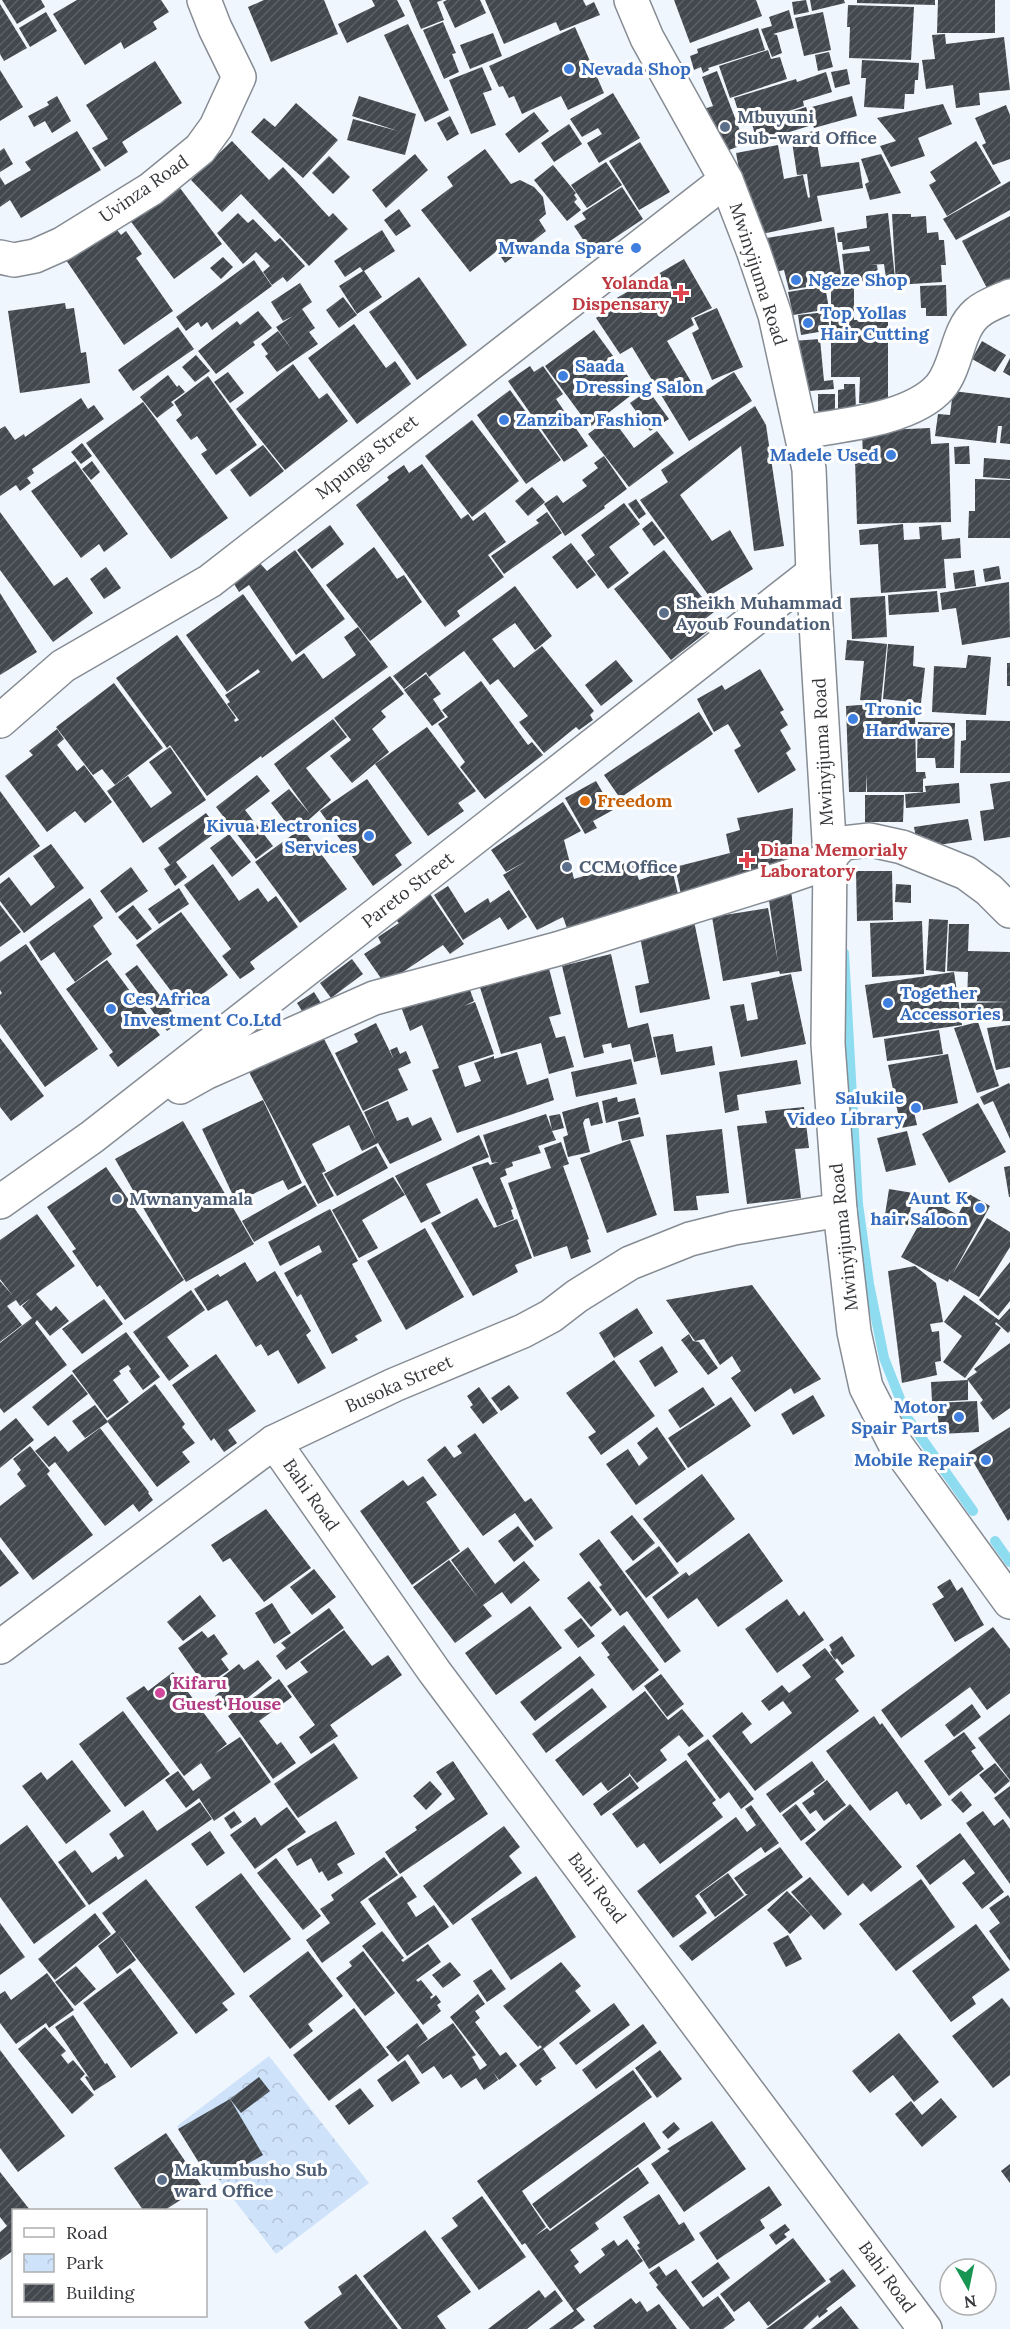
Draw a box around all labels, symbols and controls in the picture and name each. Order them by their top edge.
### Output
place label: Nevada Shop [581,57,691,80]
marker: Nevada Shop [562,62,576,76]
place label: Mbuyuni Sub-ward Office [737,105,877,149]
marker: Mbuyuni Sub-ward Office [718,120,732,134]
street label: Uvinza Road [95,149,193,228]
street label: Mwinyijuma Road [725,200,792,348]
place label: Mwanda Spare [498,236,624,259]
marker: Mwanda Spare [629,241,643,255]
place label: Ngeze Shop [808,268,908,291]
place label: Yolanda Dispensary [572,271,670,315]
marker: Ngeze Shop [789,273,803,287]
marker: Yolanda Dispensary [674,286,688,300]
place label: Top Yollas Hair Cutting [820,301,930,345]
marker: Top Yollas Hair Cutting [801,316,815,330]
place label: Saada Dressing Salon [575,354,704,398]
marker: Saada Dressing Salon [556,369,570,383]
place label: Zanzibar Fashion [516,408,663,431]
street label: Mpunga Street [311,409,423,504]
marker: Zanzibar Fashion [497,413,511,427]
place label: Madele Used [769,443,879,466]
marker: Madele Used [884,448,898,462]
place label: Sheikh Muhammad Ayoub Foundation [676,591,842,635]
marker: Sheikh Muhammad Ayoub Foundation [657,606,671,620]
street label: Mwinyijuma Road [807,677,838,827]
place label: Tronic Hardware [865,697,950,741]
marker: Tronic Hardware [846,712,860,726]
place label: Freedom [597,789,673,812]
marker: Freedom [578,794,592,808]
place label: Kivua Electronics Services [206,814,357,858]
marker: Kivua Electronics Services [362,829,376,843]
place label: Diana Memorialy Laboratory [760,838,908,882]
street label: Pareto Street [357,846,458,933]
marker: Diana Memorialy Laboratory [738,851,756,869]
place label: CCM Office [579,855,678,878]
marker: CCM Office [560,860,574,874]
place label: Together Accessories [900,981,1001,1025]
place label: Ces Africa Investment Co.Ltd [123,987,282,1031]
marker: Together Accessories [881,996,895,1010]
marker: Ces Africa Investment Co.Ltd [104,1002,118,1016]
place label: Salukile Video Library [787,1086,904,1130]
marker: Salukile Video Library [909,1101,923,1115]
street label: Mwinyijuma Road [824,1162,863,1312]
place label: Aunt K hair Saloon [870,1186,969,1230]
place label: Mwnanyamala [129,1187,254,1210]
marker: Mwnanyamala [110,1192,124,1206]
marker: Aunt K hair Saloon [973,1201,987,1215]
street label: Busoka Street [341,1350,456,1418]
place label: Motor Spair Parts [851,1395,947,1439]
marker: Motor Spair Parts [952,1410,966,1424]
place label: Mobile Repair [854,1448,974,1471]
marker: Mobile Repair [979,1453,993,1467]
street label: Bahi Road [278,1454,345,1535]
place label: Kifaru Guest House [172,1671,281,1715]
marker: Kifaru Guest House [153,1686,167,1700]
street label: Bahi Road [563,1848,632,1928]
place label: Makumbusho Sub ward Office [174,2158,328,2202]
marker: Makumbusho Sub ward Office [155,2173,169,2187]
legend [12,2209,207,2317]
text: Road [66,2221,108,2244]
street label: Bahi Road [854,2236,921,2317]
text: Park [66,2251,104,2274]
north arrow [938,2257,998,2317]
text: Building [66,2281,136,2304]
text: N [963,2291,978,2313]

